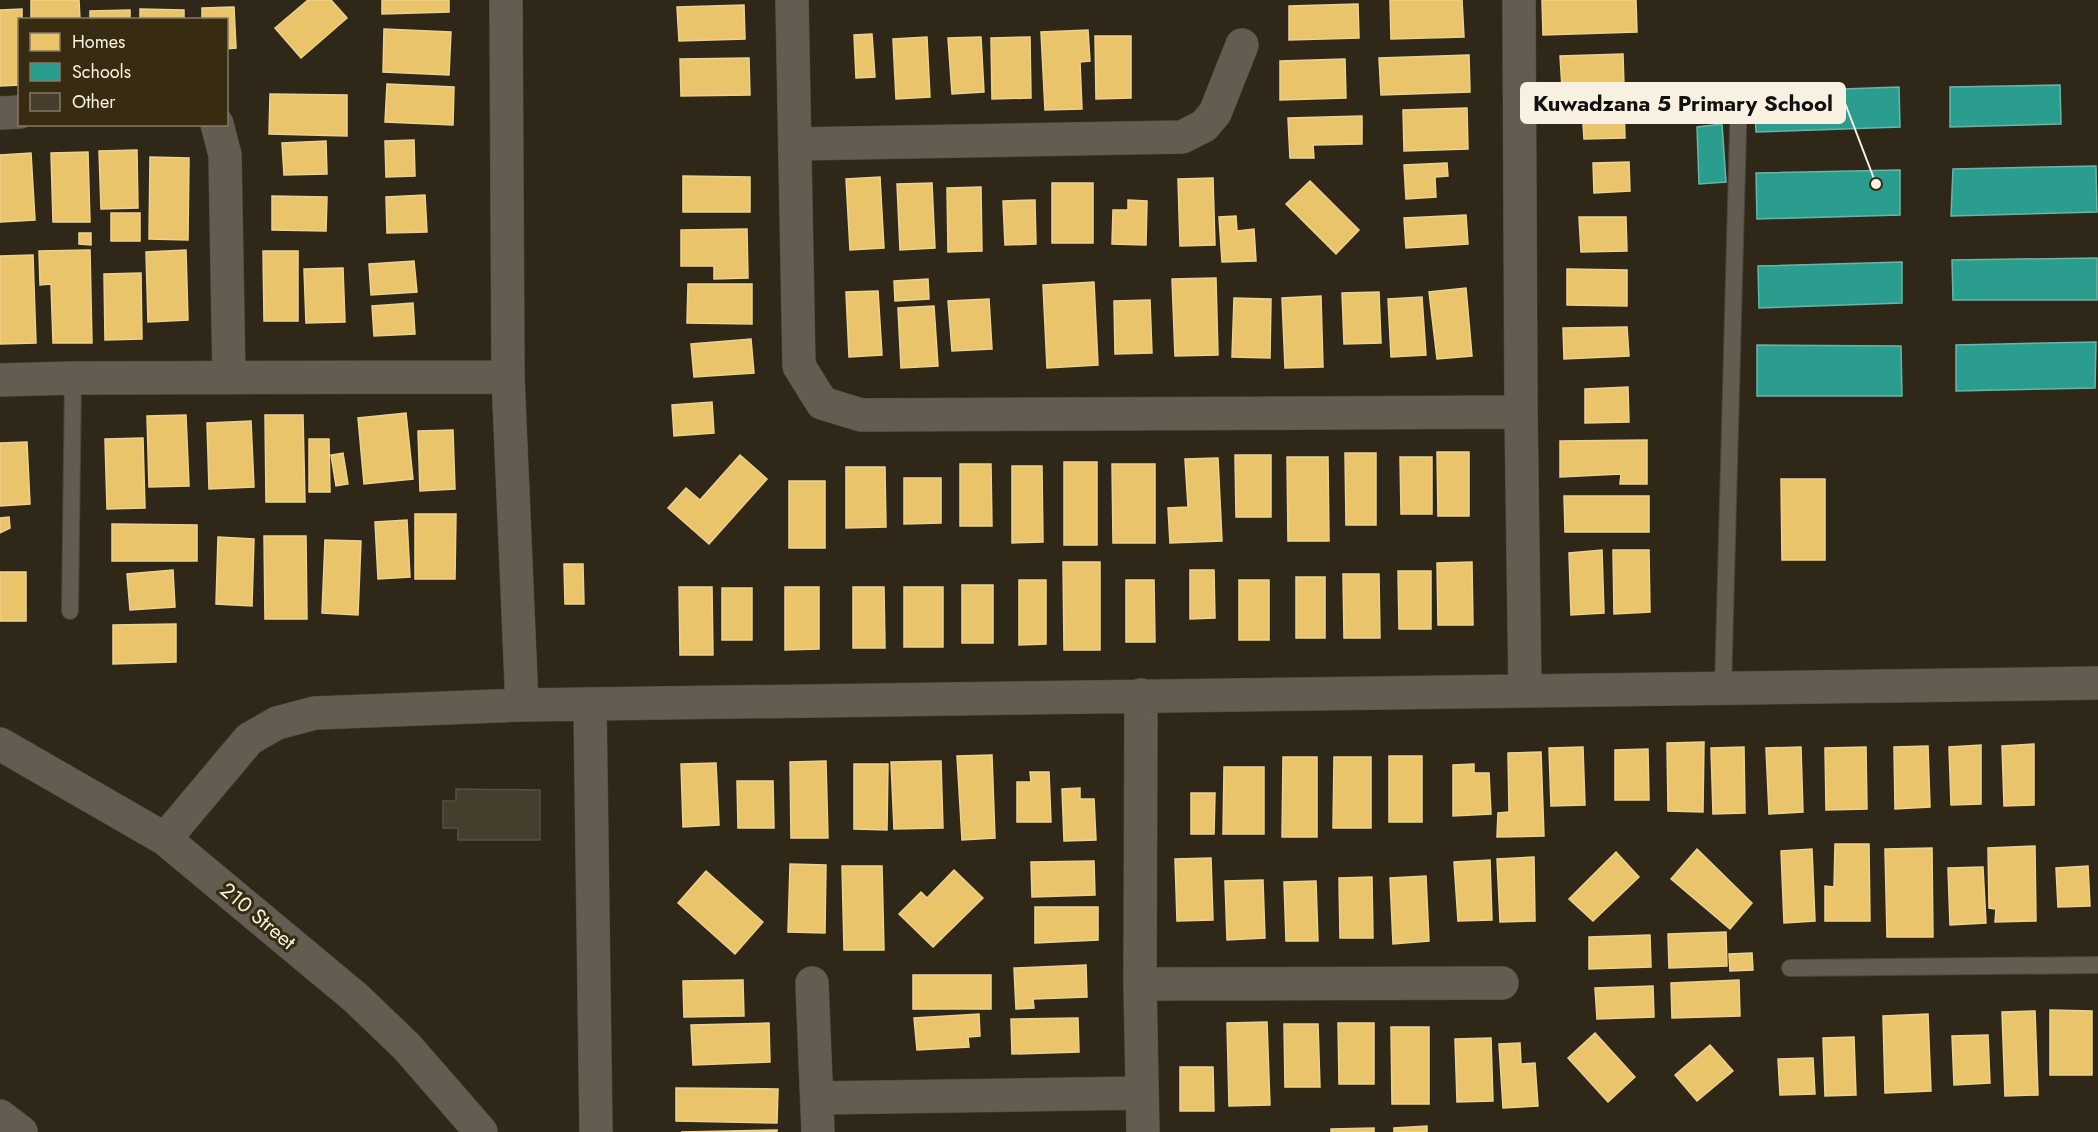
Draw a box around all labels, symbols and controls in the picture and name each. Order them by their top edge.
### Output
legend [18,18,228,126]
text: Homes [72,29,125,55]
text: Schools [72,59,131,85]
callout: Kuwadzana 5 Primary School [1521,83,1845,123]
text: Kuwadzana 5 Primary School [1533,87,1833,119]
text: Other [72,89,116,115]
street label: 210 Street [214,875,302,957]

